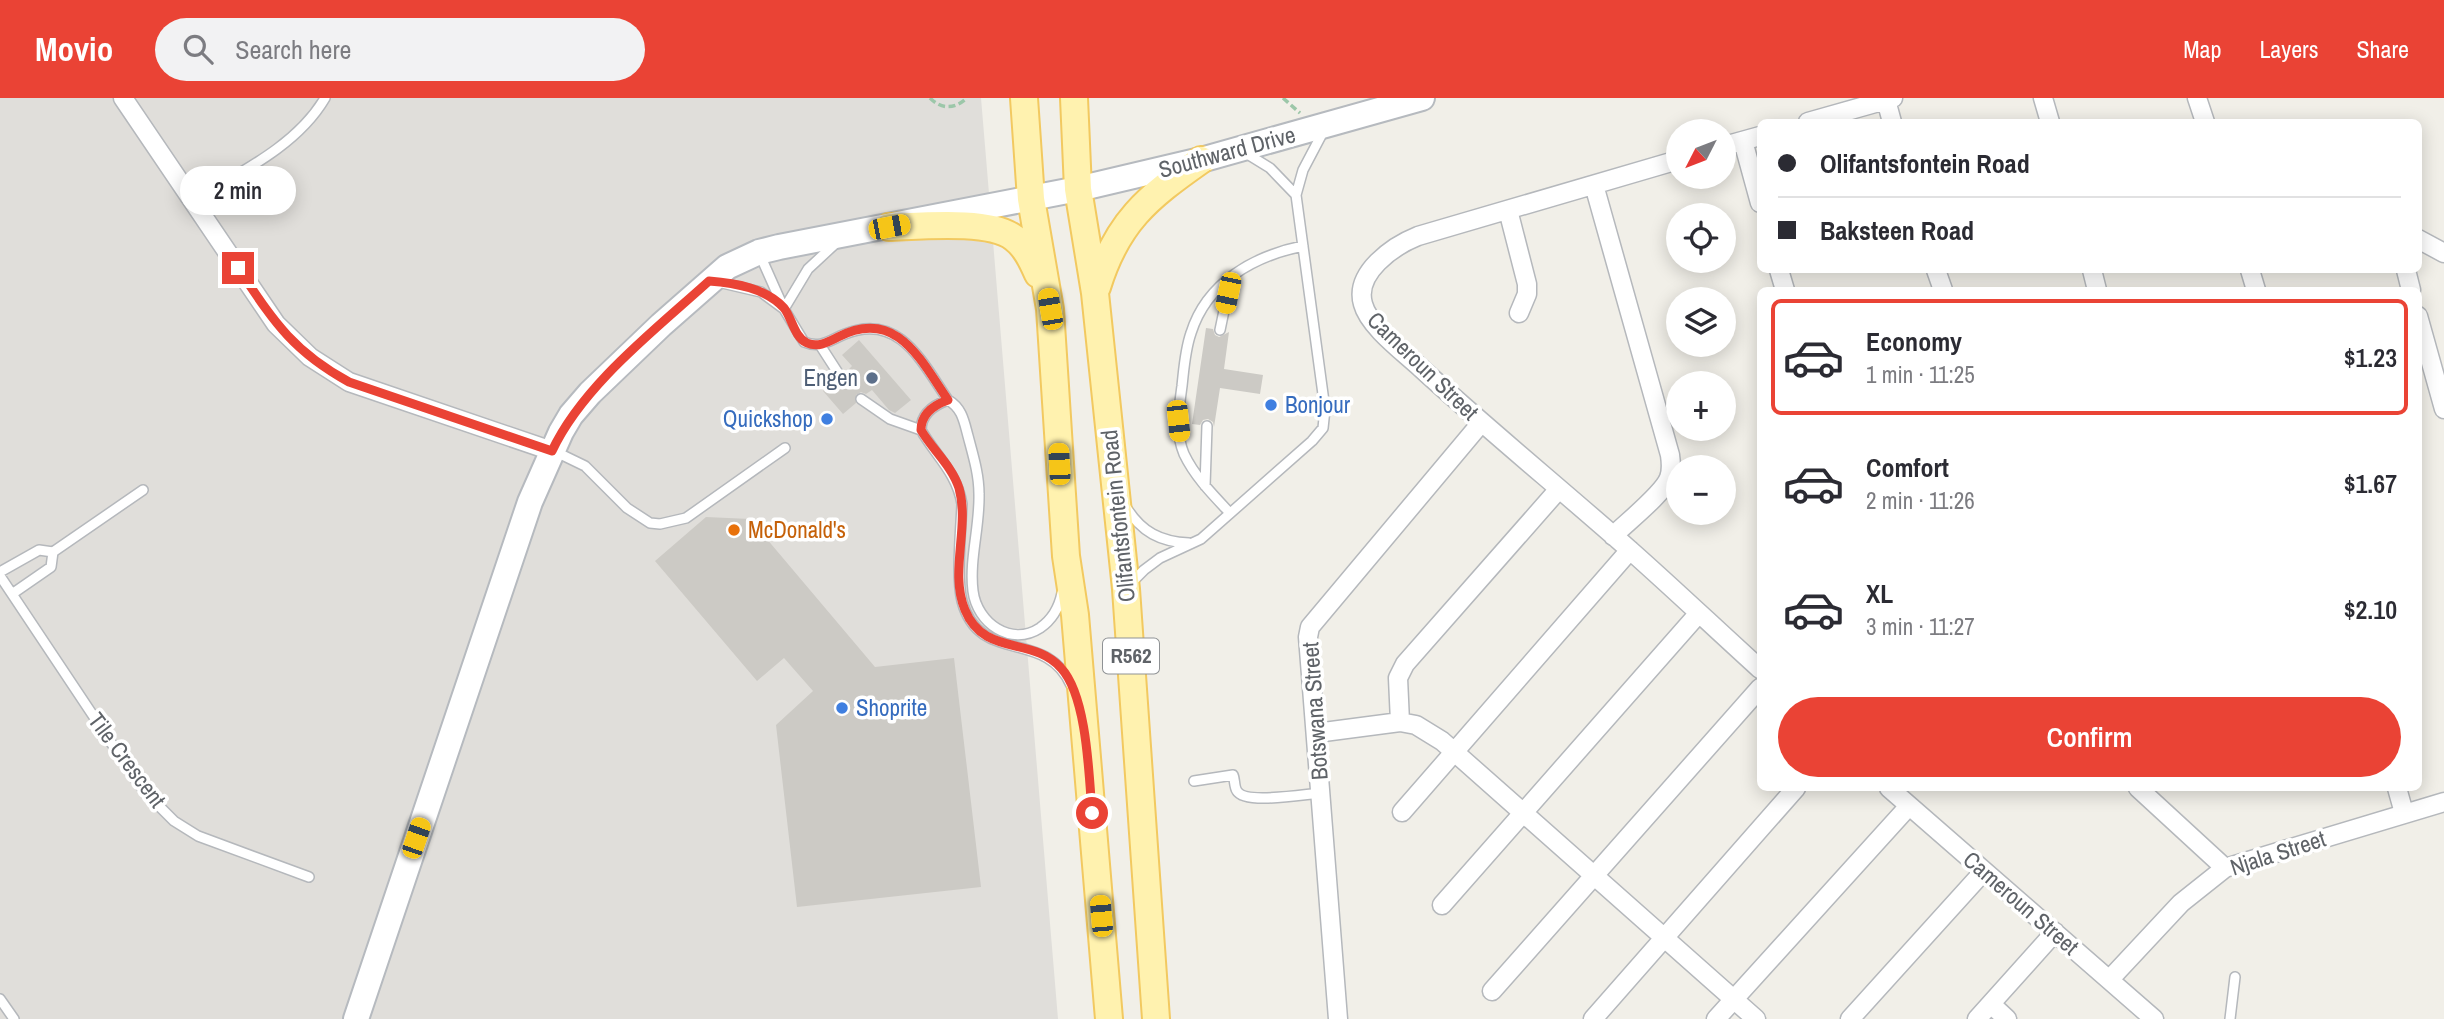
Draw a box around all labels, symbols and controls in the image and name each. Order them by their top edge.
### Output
search box [155,18,645,81]
text: Movio [35,27,113,71]
icon: search [179,30,217,68]
text: Search here [235,32,351,67]
text: Map [2183,33,2221,65]
text: Layers [2259,33,2318,65]
text: Share [2356,33,2409,65]
street label: Southward Drive [1155,118,1299,185]
north arrow [1666,119,1736,189]
map controls [1666,119,1736,525]
text: Olifantsfontein Road [1820,146,2030,181]
callout: 2 min [180,166,296,216]
text: 2 min [214,175,262,206]
button: locate [1666,203,1736,273]
car [867,213,912,241]
text: Baksteen Road [1820,213,1974,248]
route end [222,252,254,284]
car [1214,270,1243,316]
car [1037,286,1064,332]
button: layers [1666,287,1736,357]
street label: Cameroun Street [1361,305,1486,427]
text: Economy [1866,324,1962,359]
icon: car [1782,326,1845,389]
text: $1.23 [2344,340,2397,375]
text: 1 min · 11:25 [1866,359,1975,390]
place label: Engen [803,362,858,393]
marker: Engen [864,370,880,386]
button: + [1666,371,1736,441]
place label: Bonjour [1285,389,1351,420]
marker: Bonjour [1263,397,1279,413]
car [1166,399,1191,443]
place label: Quickshop [723,403,813,434]
marker: Quickshop [819,411,835,427]
street label: Olifantsfontein Road [1093,428,1142,604]
car [1048,442,1071,486]
text: Comfort [1866,450,1949,485]
icon: car [1782,452,1845,515]
button: − [1666,455,1736,525]
text: $1.67 [2344,466,2397,501]
text: 2 min · 11:26 [1866,485,1975,516]
place label: McDonald's [748,514,846,545]
marker: McDonald's [726,522,742,538]
text: XL [1866,576,1893,611]
icon: car [1782,578,1845,641]
text: $2.10 [2344,592,2397,627]
text: 3 min · 11:27 [1866,611,1975,642]
road number: R562 [1103,638,1159,674]
street label: Botswana Street [1294,641,1335,781]
place label: Shoprite [856,692,927,723]
button: Confirm [1778,697,2401,777]
marker: Shoprite [834,700,850,716]
street label: Tile Crescent [81,706,173,814]
route start [1076,797,1108,829]
car [400,815,433,861]
street label: Njala Street [2226,823,2329,882]
street label: Cameroun Street [1957,844,2086,961]
car [1089,894,1114,938]

